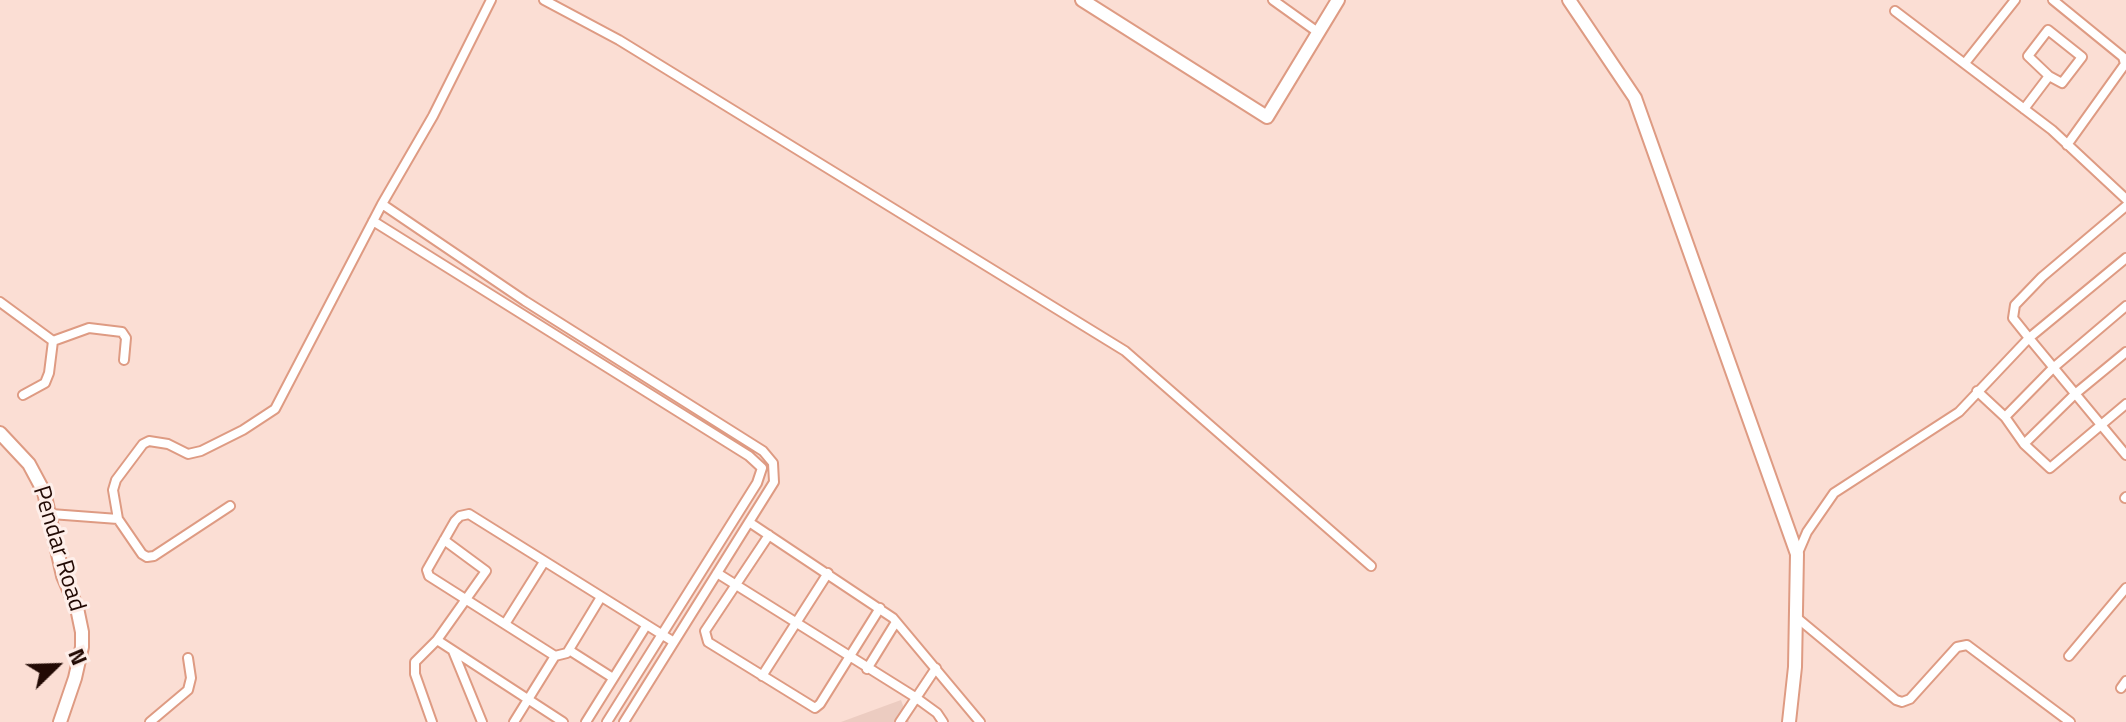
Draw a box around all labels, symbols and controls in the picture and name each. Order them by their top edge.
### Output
street label: Pendar Road [25,483,91,615]
north arrow [16,626,96,706]
text: N [59,643,97,670]

